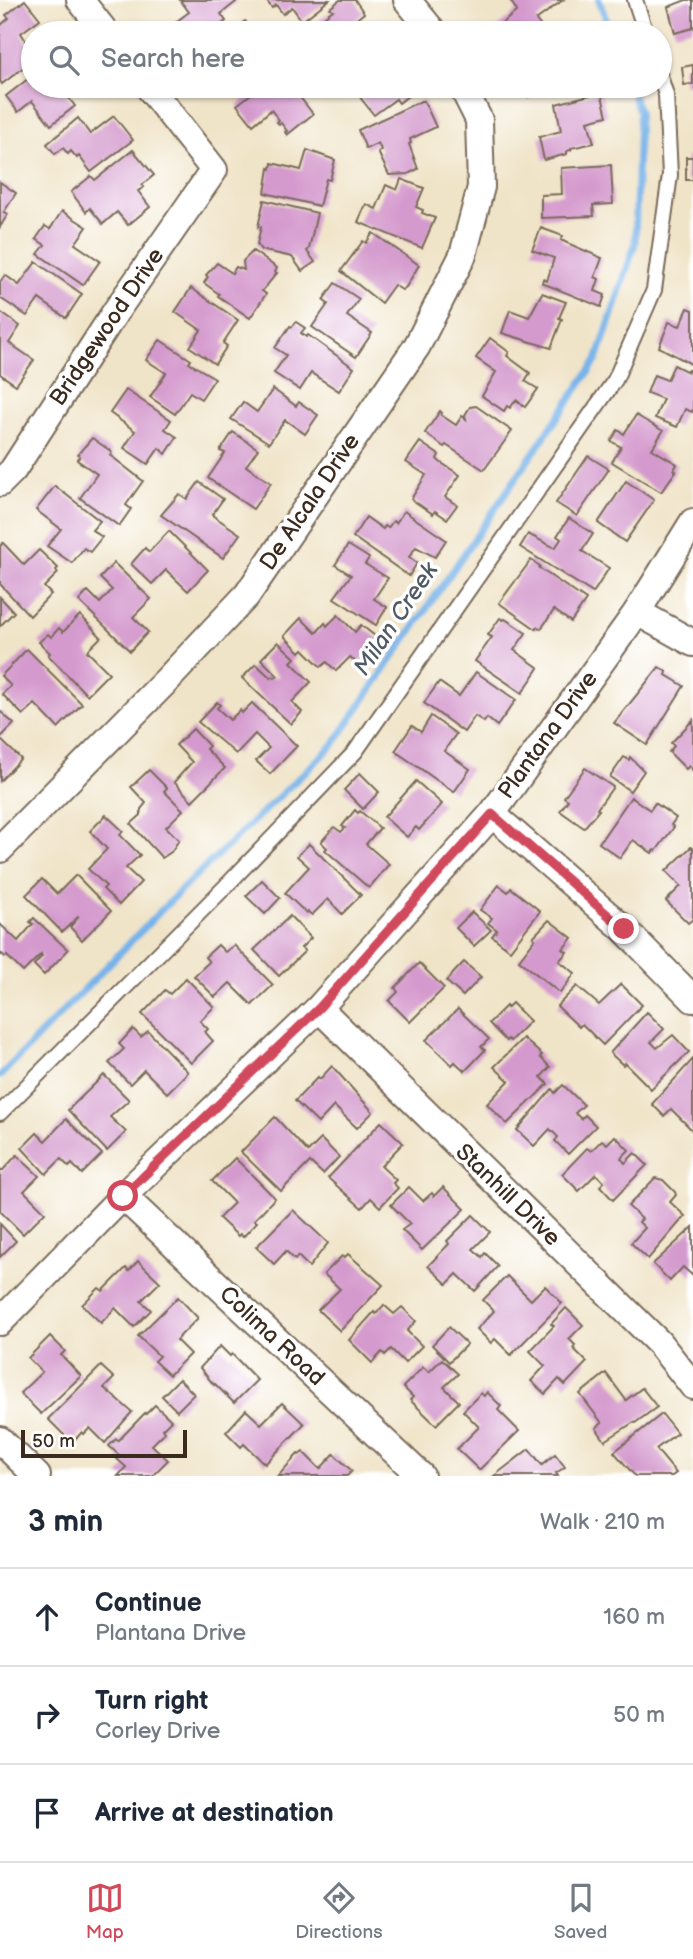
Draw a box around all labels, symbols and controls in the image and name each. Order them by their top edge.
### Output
search box [21,21,672,98]
icon: search [45,41,83,79]
text: Search here [101,44,245,75]
street label: Bridgewood Drive [44,243,170,411]
street label: De Alcala Drive [254,428,366,576]
water label: Milan Creek [348,556,445,681]
street label: Plantana Drive [492,666,604,804]
route end [608,913,639,944]
street label: Stanhill Drive [450,1138,566,1252]
route start [107,1180,138,1211]
street label: Colima Road [214,1280,330,1392]
scale bar [21,1427,187,1459]
text: 50 m [32,1430,75,1453]
text: 3 min [28,1504,103,1540]
text: Walk · 210 m [540,1508,665,1536]
text: Continue [95,1588,202,1619]
icon: ahead [28,1598,66,1636]
text: 160 m [603,1603,665,1631]
text: Plantana Drive [95,1619,246,1647]
text: Turn right [95,1686,208,1717]
icon: right [28,1696,66,1734]
text: 50 m [613,1701,665,1729]
text: Corley Drive [95,1717,220,1745]
icon: arrive [28,1794,66,1832]
text: Arrive at destination [95,1798,334,1829]
tab: Map [86,1879,124,1944]
tab: Directions [295,1879,383,1944]
tab: Saved [554,1879,607,1944]

